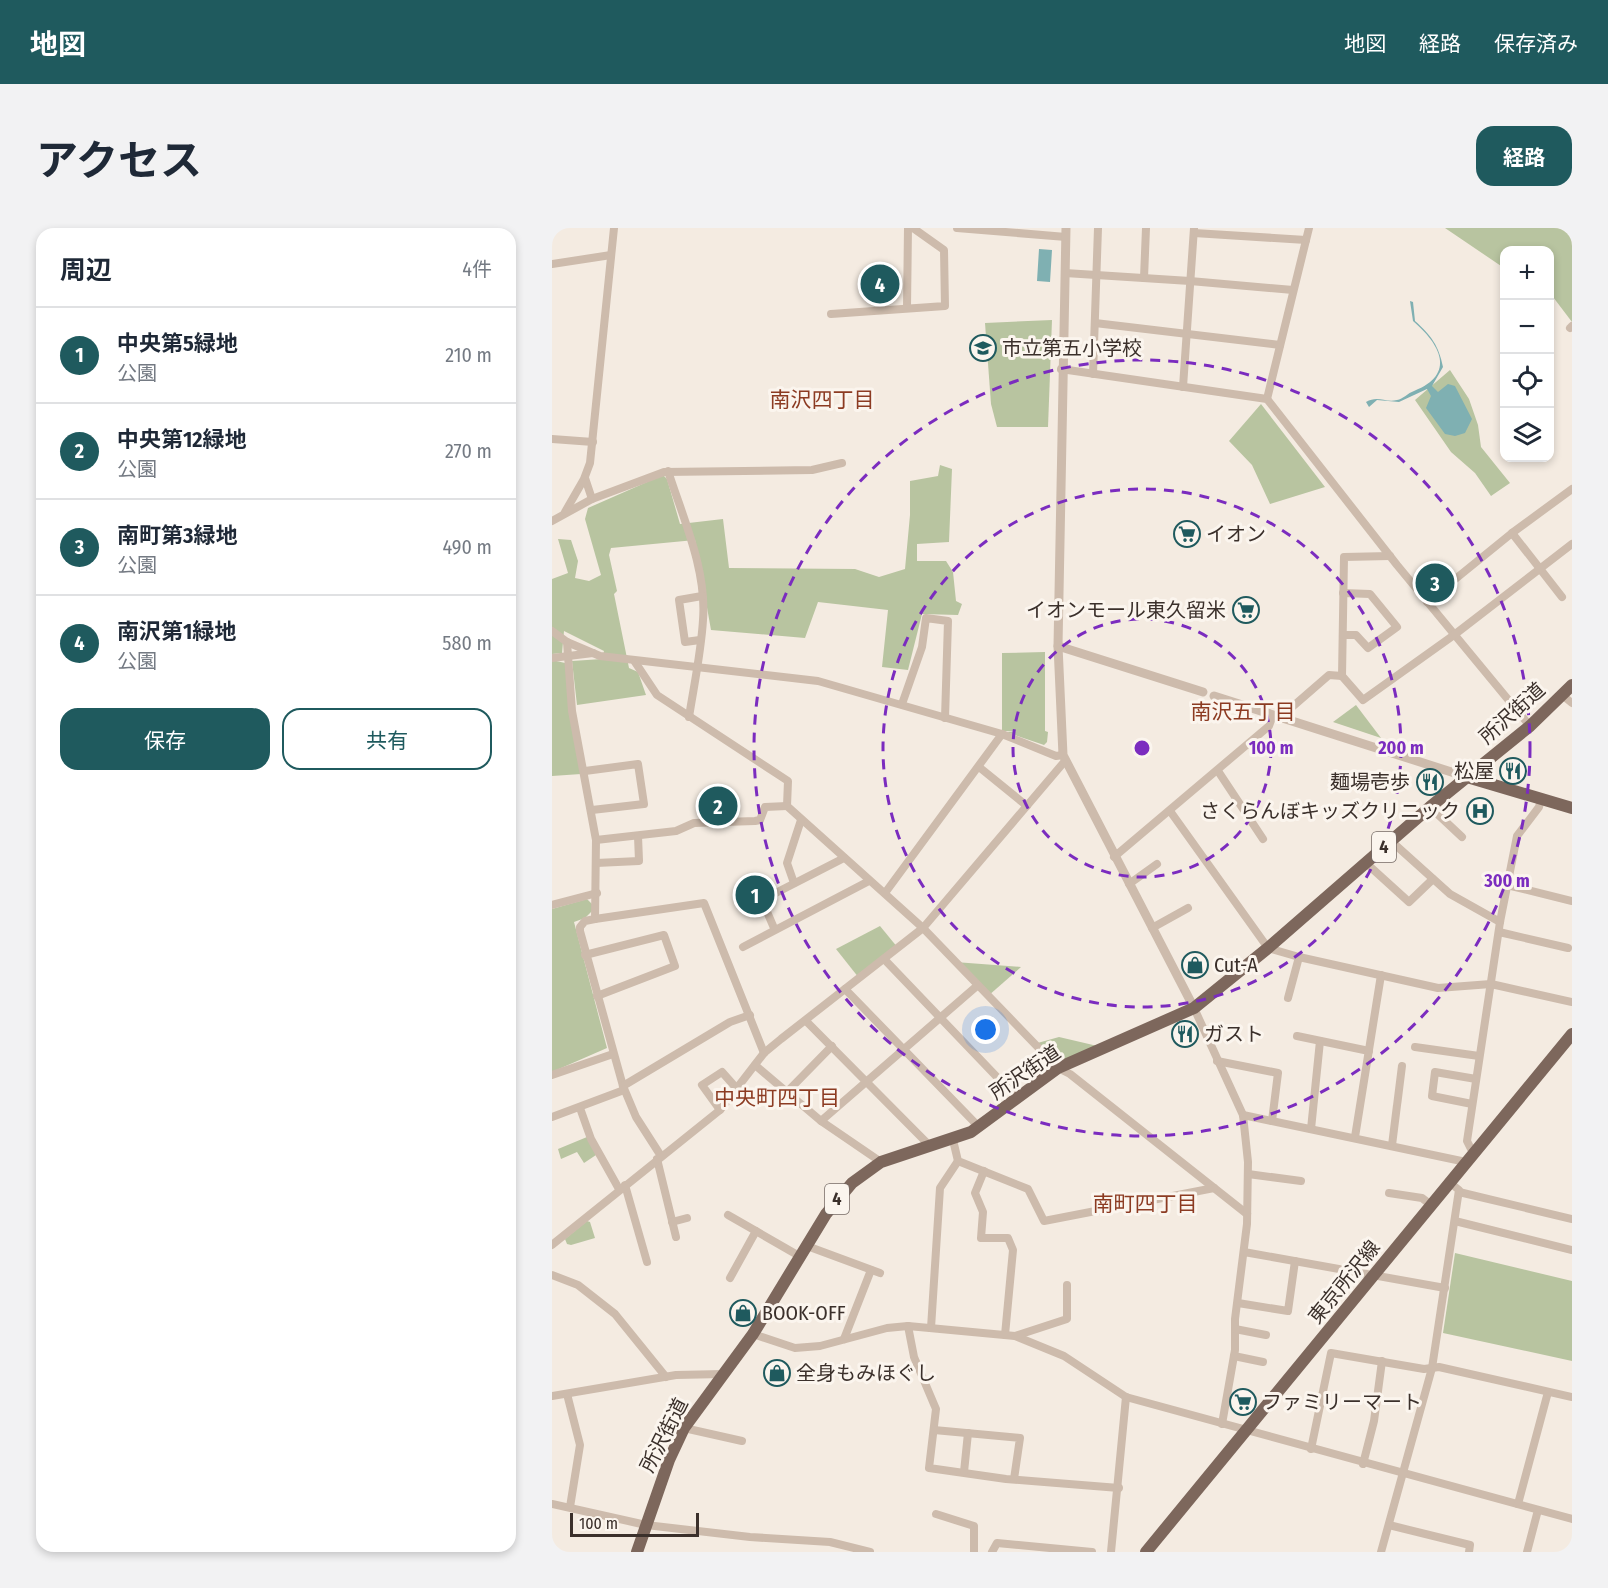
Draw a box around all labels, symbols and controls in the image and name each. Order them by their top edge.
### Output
text: 地図 [30,28,86,61]
text: 地図 [1344,31,1386,57]
text: 経路 [1419,31,1461,57]
text: 保存済み [1494,31,1578,57]
button: 経路 [1476,126,1572,186]
text: アクセス [36,136,202,186]
map controls [1500,246,1554,462]
button: + [1500,246,1554,300]
text: 周辺 [60,255,112,286]
text: 4件 [462,257,492,281]
pin: 4 [860,262,900,306]
button: − [1500,300,1554,354]
text: 中央第5緑地 [117,330,238,357]
school or university icon: 市立第五小学校 [968,333,998,363]
place label: 市立第五小学校 [1002,336,1142,360]
text: 1 [75,343,84,367]
text: 210 m [445,343,492,367]
button: locate [1500,354,1554,408]
text: 公園 [117,361,157,385]
district label: 南沢四丁目 [770,387,875,413]
button: layers [1500,408,1554,462]
text: 中央第12緑地 [117,426,247,453]
text: 2 [75,439,84,463]
text: 270 m [445,439,492,463]
text: 公園 [117,457,157,481]
supermarket icon: イオン [1172,519,1202,549]
text: 南町第3緑地 [117,522,237,549]
place label: イオン [1206,522,1266,546]
text: 3 [75,535,84,559]
text: 490 m [442,535,492,559]
text: 公園 [117,553,157,577]
pin: 3 [1416,560,1454,606]
supermarket icon: イオンモール東久留米 [1231,595,1261,625]
place label: イオンモール東久留米 [1026,598,1226,622]
text: 南沢第1緑地 [117,618,236,645]
text: 4 [74,631,85,655]
text: 580 m [442,631,492,655]
text: 公園 [117,649,157,673]
street label: 所沢街道 [1474,677,1550,749]
district label: 南沢五丁目 [1191,699,1296,725]
button: 保存 [60,708,270,770]
button: 共有 [282,708,492,770]
text: 100 m [1249,737,1293,759]
text: 200 m [1377,737,1424,759]
centre of rings [1132,738,1152,758]
restaurant icon: 松屋 [1498,756,1528,786]
place label: 松屋 [1454,759,1494,783]
restaurant icon: 麺場壱歩 [1415,767,1445,797]
place label: 麺場壱歩 [1330,770,1410,794]
pin: 2 [698,784,738,828]
hospital icon: さくらんぼキッズクリニック [1465,796,1495,826]
place label: さくらんぼキッズクリニック [1200,799,1460,823]
road number: 4 [1372,832,1396,862]
text: 300 m [1483,870,1530,892]
pin: 1 [736,872,774,918]
shop icon: Cut-A [1180,950,1210,980]
place label: Cut-A [1214,953,1258,977]
your location [971,1015,1000,1044]
restaurant icon: ガスト [1170,1019,1200,1049]
place label: ガスト [1204,1022,1264,1046]
street label: 所沢街道 [985,1040,1065,1104]
district label: 中央町四丁目 [714,1085,840,1111]
road number: 4 [825,1184,849,1214]
district label: 南町四丁目 [1093,1191,1198,1217]
street label: 東京所沢線 [1303,1236,1385,1328]
shop icon: BOOK-OFF [728,1298,758,1328]
place label: BOOK-OFF [762,1301,846,1325]
shop icon: 全身もみほぐし [762,1358,792,1388]
place label: 全身もみほぐし [796,1361,936,1385]
supermarket icon: ファミリーマート [1228,1387,1258,1417]
place label: ファミリーマート [1262,1390,1422,1414]
street label: 所沢街道 [635,1394,693,1476]
scale bar [570,1510,699,1538]
text: 100 m [579,1514,618,1533]

